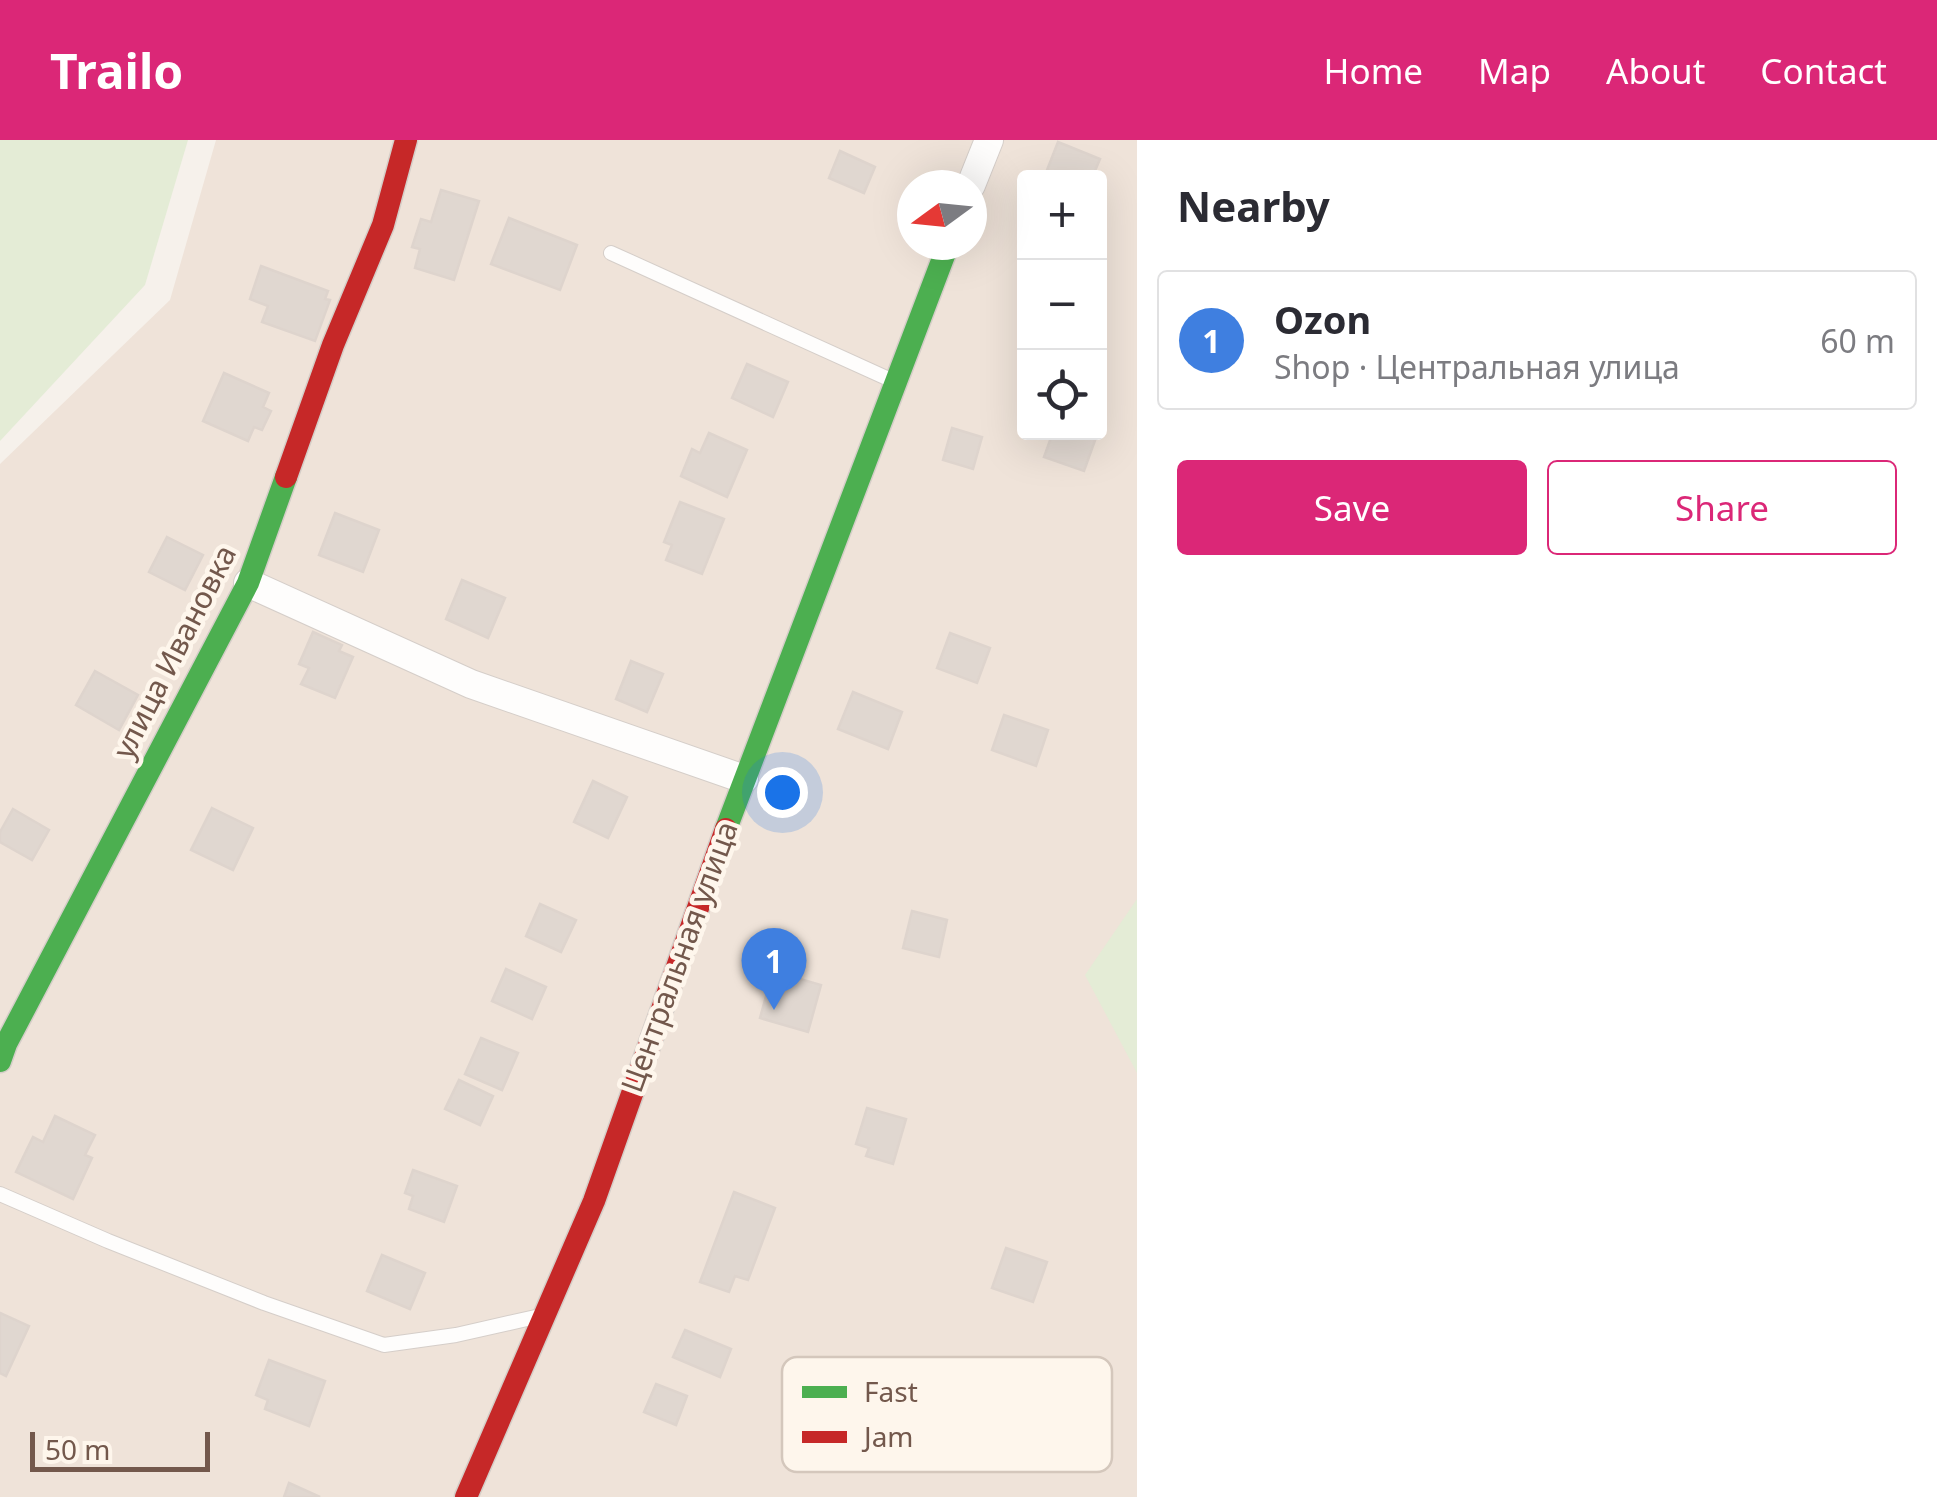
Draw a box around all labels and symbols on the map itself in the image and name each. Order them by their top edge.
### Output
north arrow [897,170,987,260]
street label: улица Ивановка [102,538,245,765]
your location [757,767,808,818]
street label: Центральная улица [611,815,747,1098]
pin: 1 [742,928,806,1010]
legend [782,1357,1112,1472]
text: Fast [864,1372,918,1410]
text: Jam [861,1417,914,1455]
scale bar [30,1427,210,1472]

